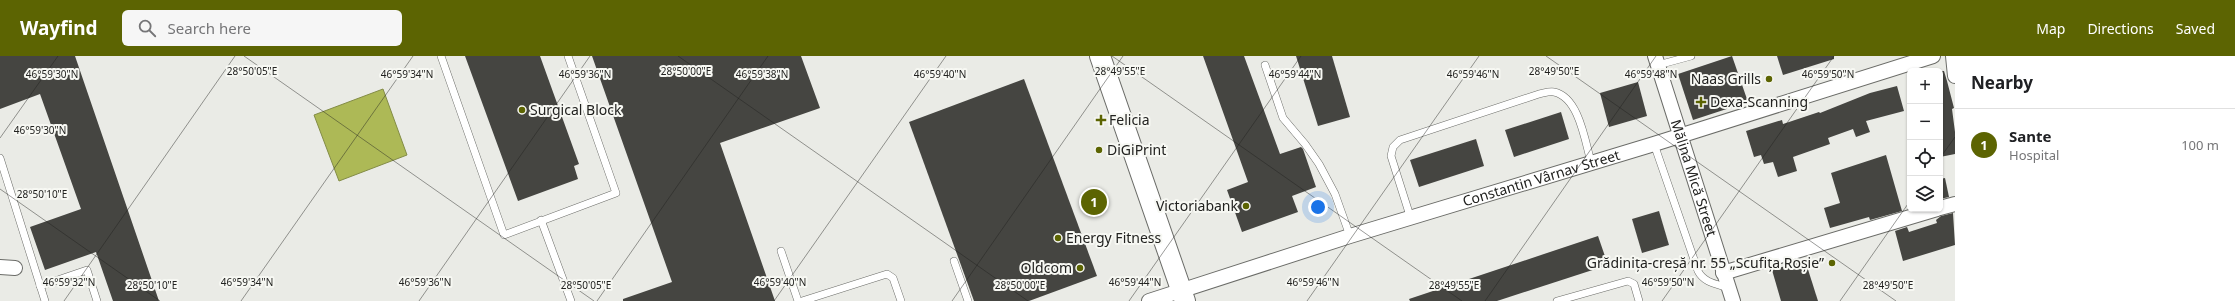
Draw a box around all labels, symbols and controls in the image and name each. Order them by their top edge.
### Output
search box [122,10,402,46]
text: Wayfind [20,15,98,41]
icon: search [136,17,158,39]
text: Search here [168,18,251,38]
text: Map [2036,19,2065,38]
text: Directions [2087,19,2154,38]
text: Saved [2176,19,2215,38]
text: 28°50'05"E [227,64,277,78]
text: 28°50'00"E [661,64,711,78]
text: 28°49'55"E [1095,64,1145,78]
text: 28°49'50"E [1529,64,1579,78]
text: 46°59'30"N [26,67,78,81]
text: 46°59'34"N [381,67,433,81]
text: 46°59'36"N [559,67,611,81]
text: 46°59'38"N [736,67,788,81]
text: 46°59'40"N [914,67,966,81]
text: 46°59'44"N [1269,67,1321,81]
text: 46°59'46"N [1447,67,1499,81]
text: 46°59'48"N [1625,67,1677,81]
text: 46°59'50"N [1802,67,1854,81]
map controls [1907,68,1943,212]
button: + [1907,68,1943,104]
place label: Naas Grills [1691,69,1761,88]
text: Nearby [1971,71,2033,94]
marker: Naas Grills [1764,74,1774,84]
place label: Dexa-Scanning [1710,92,1808,111]
marker: Dexa-Scanning [1695,96,1707,108]
place label: Surgical Block [530,100,622,119]
button: − [1907,104,1943,140]
marker: Surgical Block [517,105,527,115]
place label: Felicia [1109,110,1150,129]
marker: Felicia [1096,115,1106,125]
street label: Mălina Mică Street [1667,117,1722,239]
text: 46°59'30"N [14,123,66,137]
text: Sante [2009,126,2051,146]
text: 1 [1980,136,1988,154]
text: 100 m [2181,136,2219,154]
place label: DiGiPrint [1107,140,1166,159]
button: locate [1907,140,1943,176]
marker: DiGiPrint [1094,145,1104,155]
street label: Constantin Vârnav Street [1460,145,1622,210]
text: Hospital [2009,146,2059,164]
button: layers [1907,176,1943,212]
text: 28°50'10"E [17,187,67,201]
pin: 1 [1081,187,1107,217]
place label: Victoriabank [1156,196,1239,215]
your location [1308,197,1328,217]
marker: Victoriabank [1241,201,1251,211]
place label: Energy Fitness [1066,228,1162,247]
marker: Energy Fitness [1053,233,1063,243]
place label: Grădinița-creșă nr. 55 „Scufița Roșie” [1587,253,1824,272]
place label: Oldcom [1021,258,1072,277]
marker: Grădinița-creșă nr. 55 „Scufița Roșie” [1827,258,1837,268]
marker: Oldcom [1075,263,1085,273]
text: 46°59'32"N [43,275,95,289]
text: 46°59'34"N [221,275,273,289]
text: 46°59'36"N [399,275,451,289]
text: 46°59'40"N [754,275,806,289]
text: 46°59'44"N [1109,275,1161,289]
text: 46°59'46"N [1287,275,1339,289]
text: 46°59'50"N [1642,275,1694,289]
text: 28°50'10"E [127,278,177,292]
text: 28°50'05"E [561,278,611,292]
text: 28°50'00"E [995,278,1045,292]
text: 28°49'55"E [1429,278,1479,292]
text: 28°49'50"E [1863,278,1913,292]

